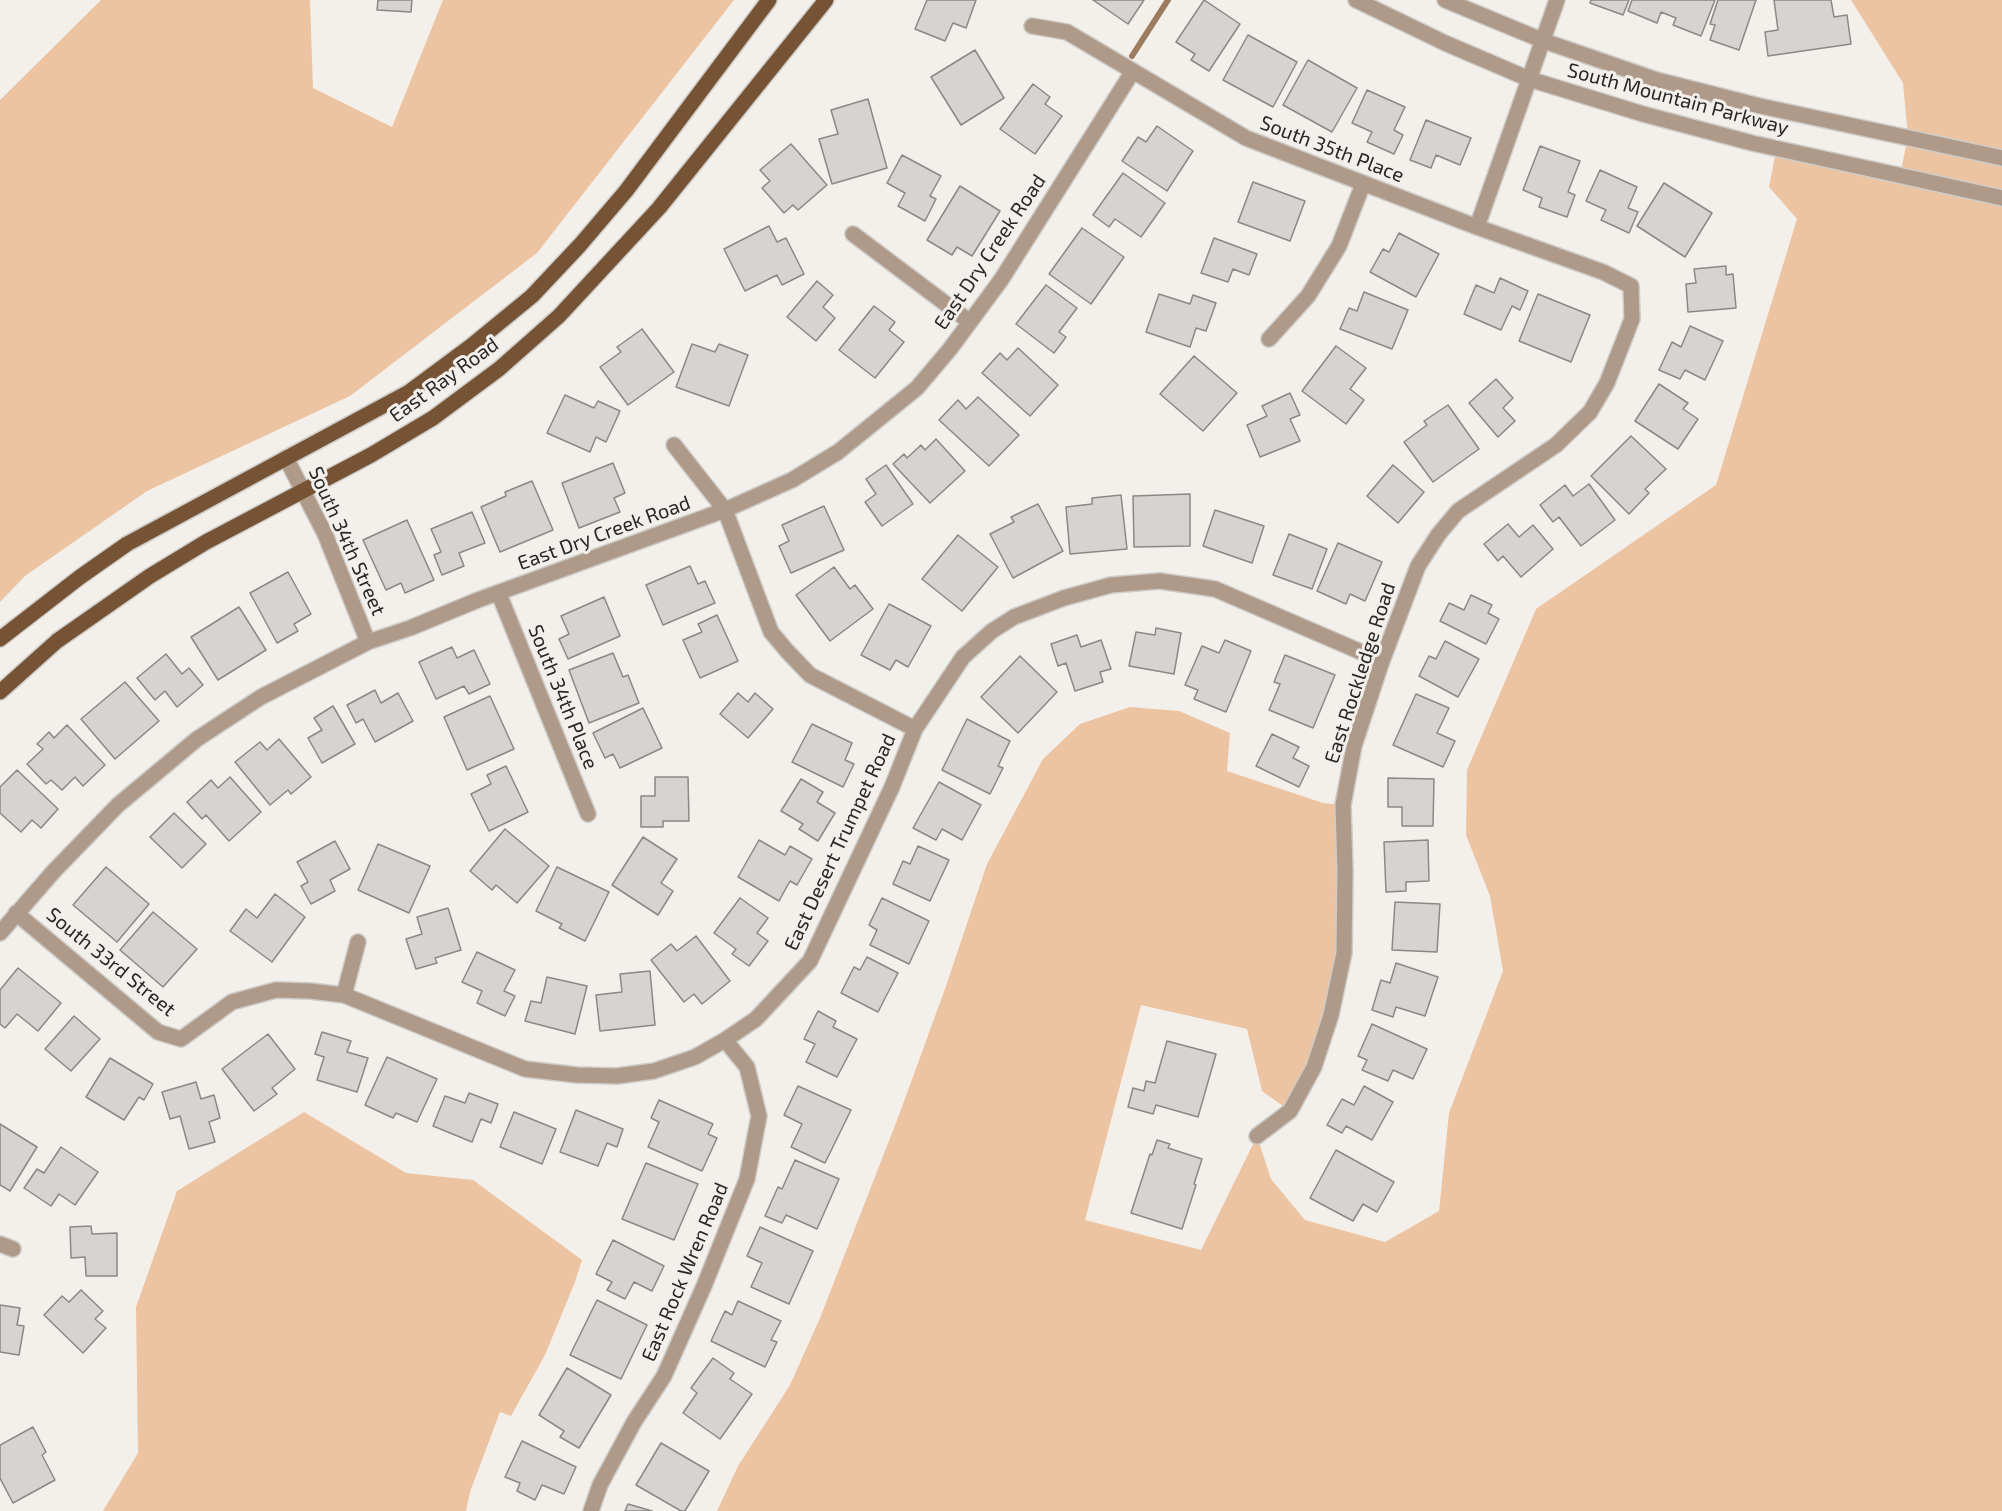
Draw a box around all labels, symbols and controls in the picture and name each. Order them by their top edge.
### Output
street label: South Mountain Parkway [1565,58,1791,140]
street label: South 35th Place [1257,111,1407,187]
street label: East Dry Creek Road [929,170,1051,334]
street label: East Ray Road [385,332,503,428]
street label: South 34th Street [303,463,391,619]
street label: East Dry Creek Road [514,491,694,575]
street label: East Rockledge Road [1319,580,1401,766]
street label: South 34th Place [523,621,603,773]
street label: East Desert Trumpet Road [779,730,901,954]
street label: South 33rd Street [42,903,180,1021]
street label: East Rock Wren Road [636,1179,734,1365]

